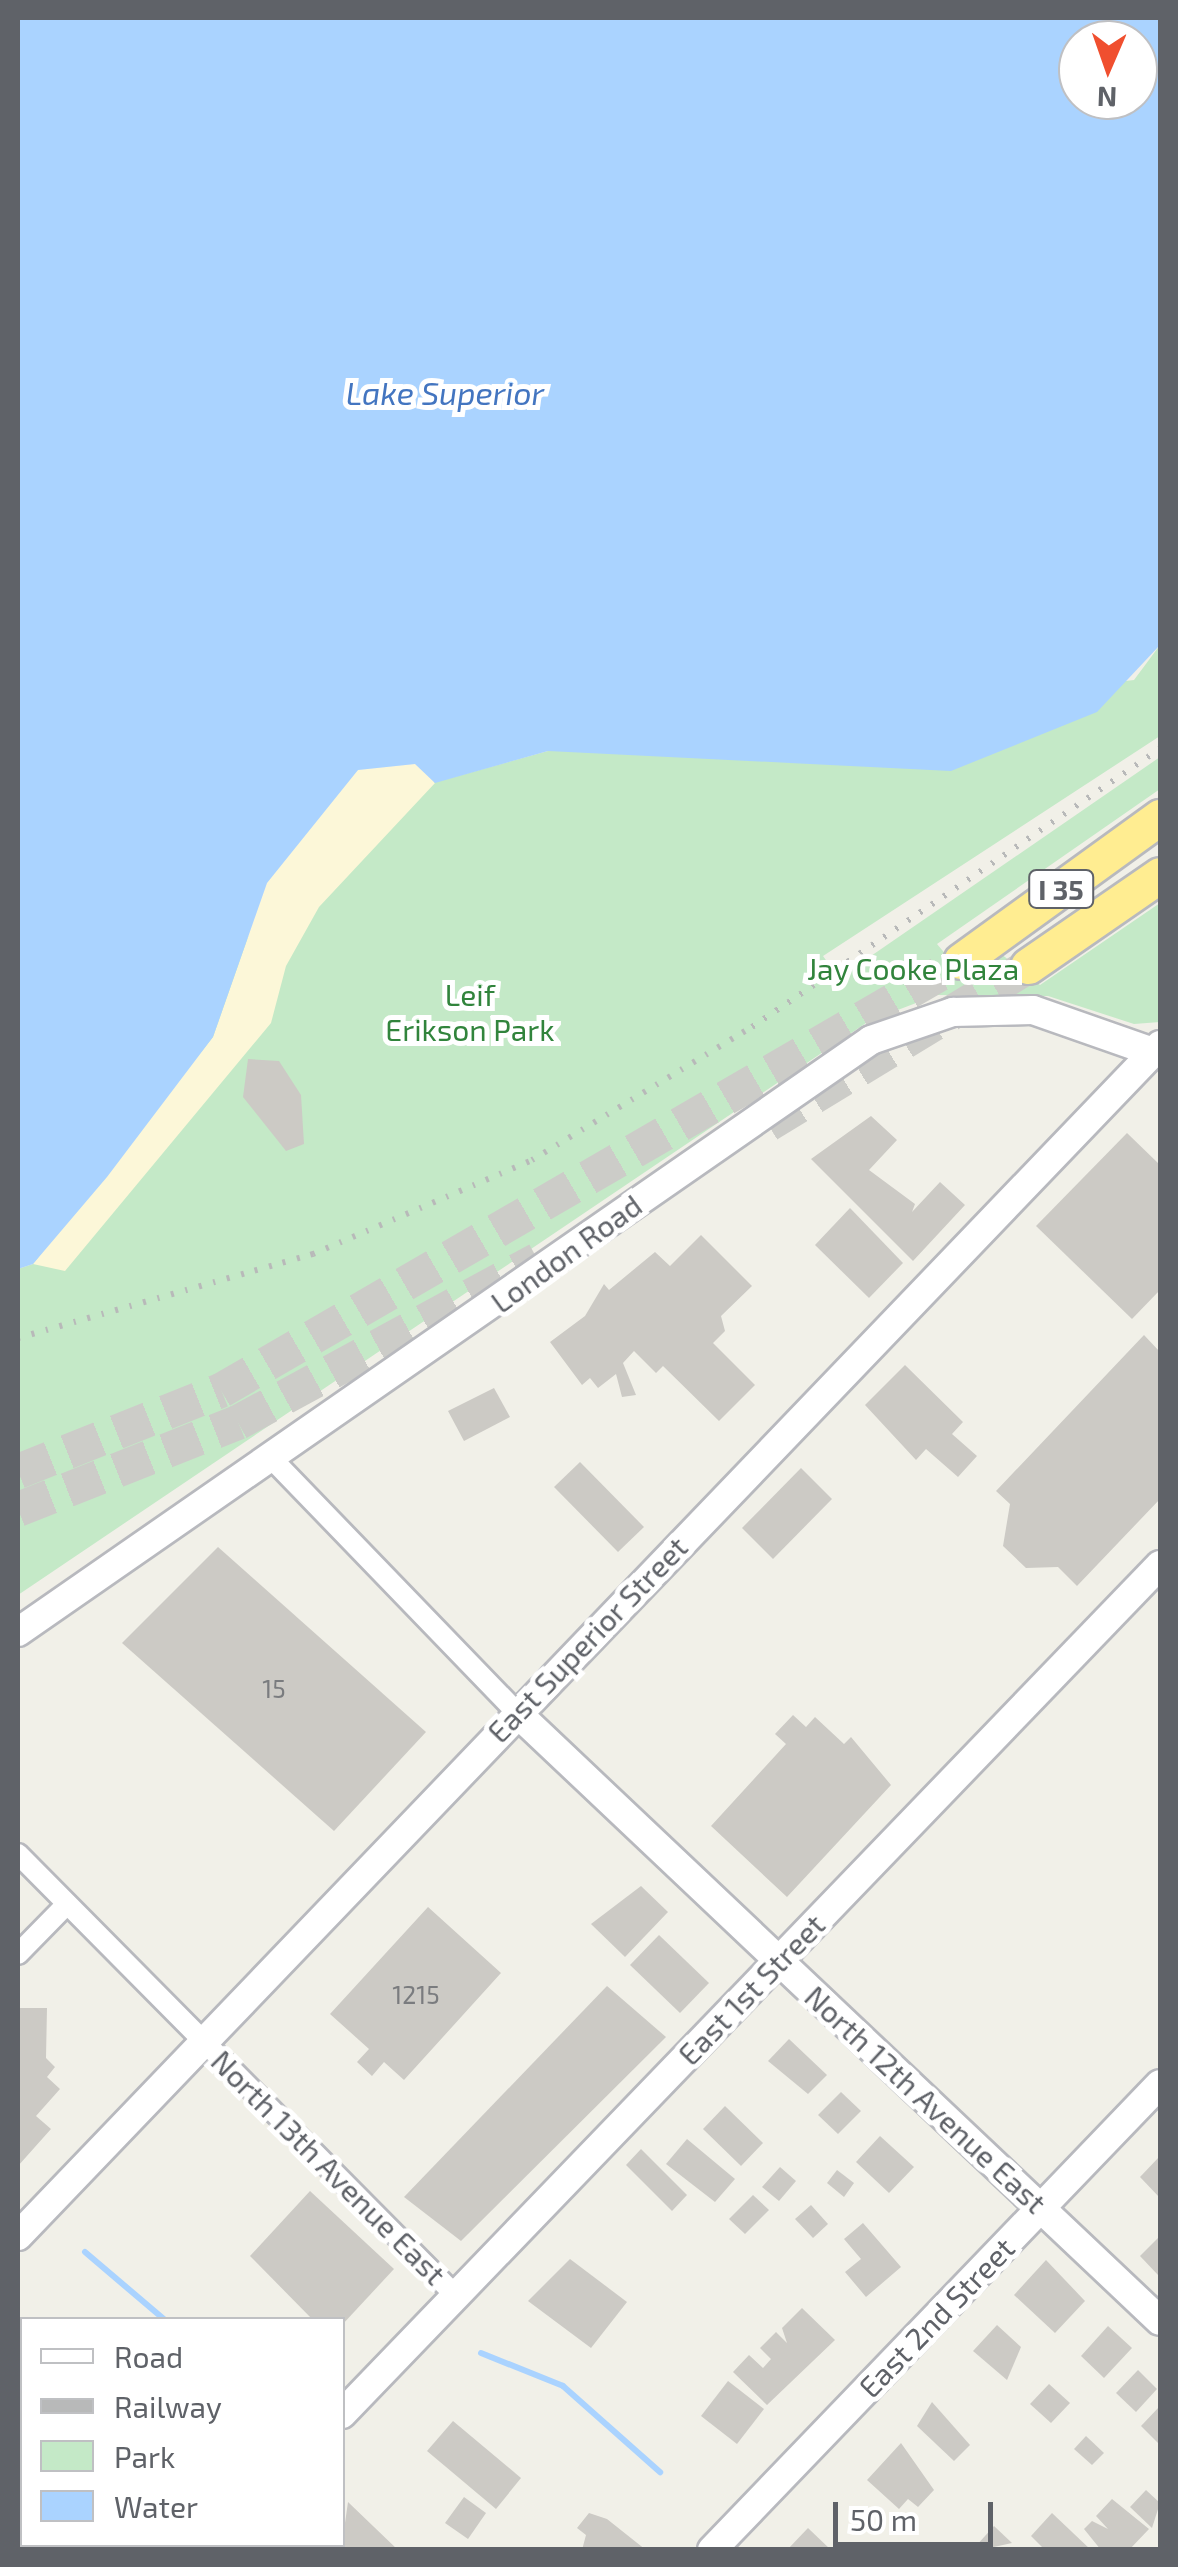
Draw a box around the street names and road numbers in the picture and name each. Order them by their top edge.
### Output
road number: I 35 [1026,866,1096,912]
street label: London Road [484,1186,648,1320]
street label: East Superior Street [479,1528,695,1750]
street label: East 1st Street [670,1906,832,2072]
street label: North 12th Avenue East [798,1978,1054,2220]
street label: North 13th Avenue East [204,2042,454,2292]
street label: East 2nd Street [851,2230,1021,2404]

